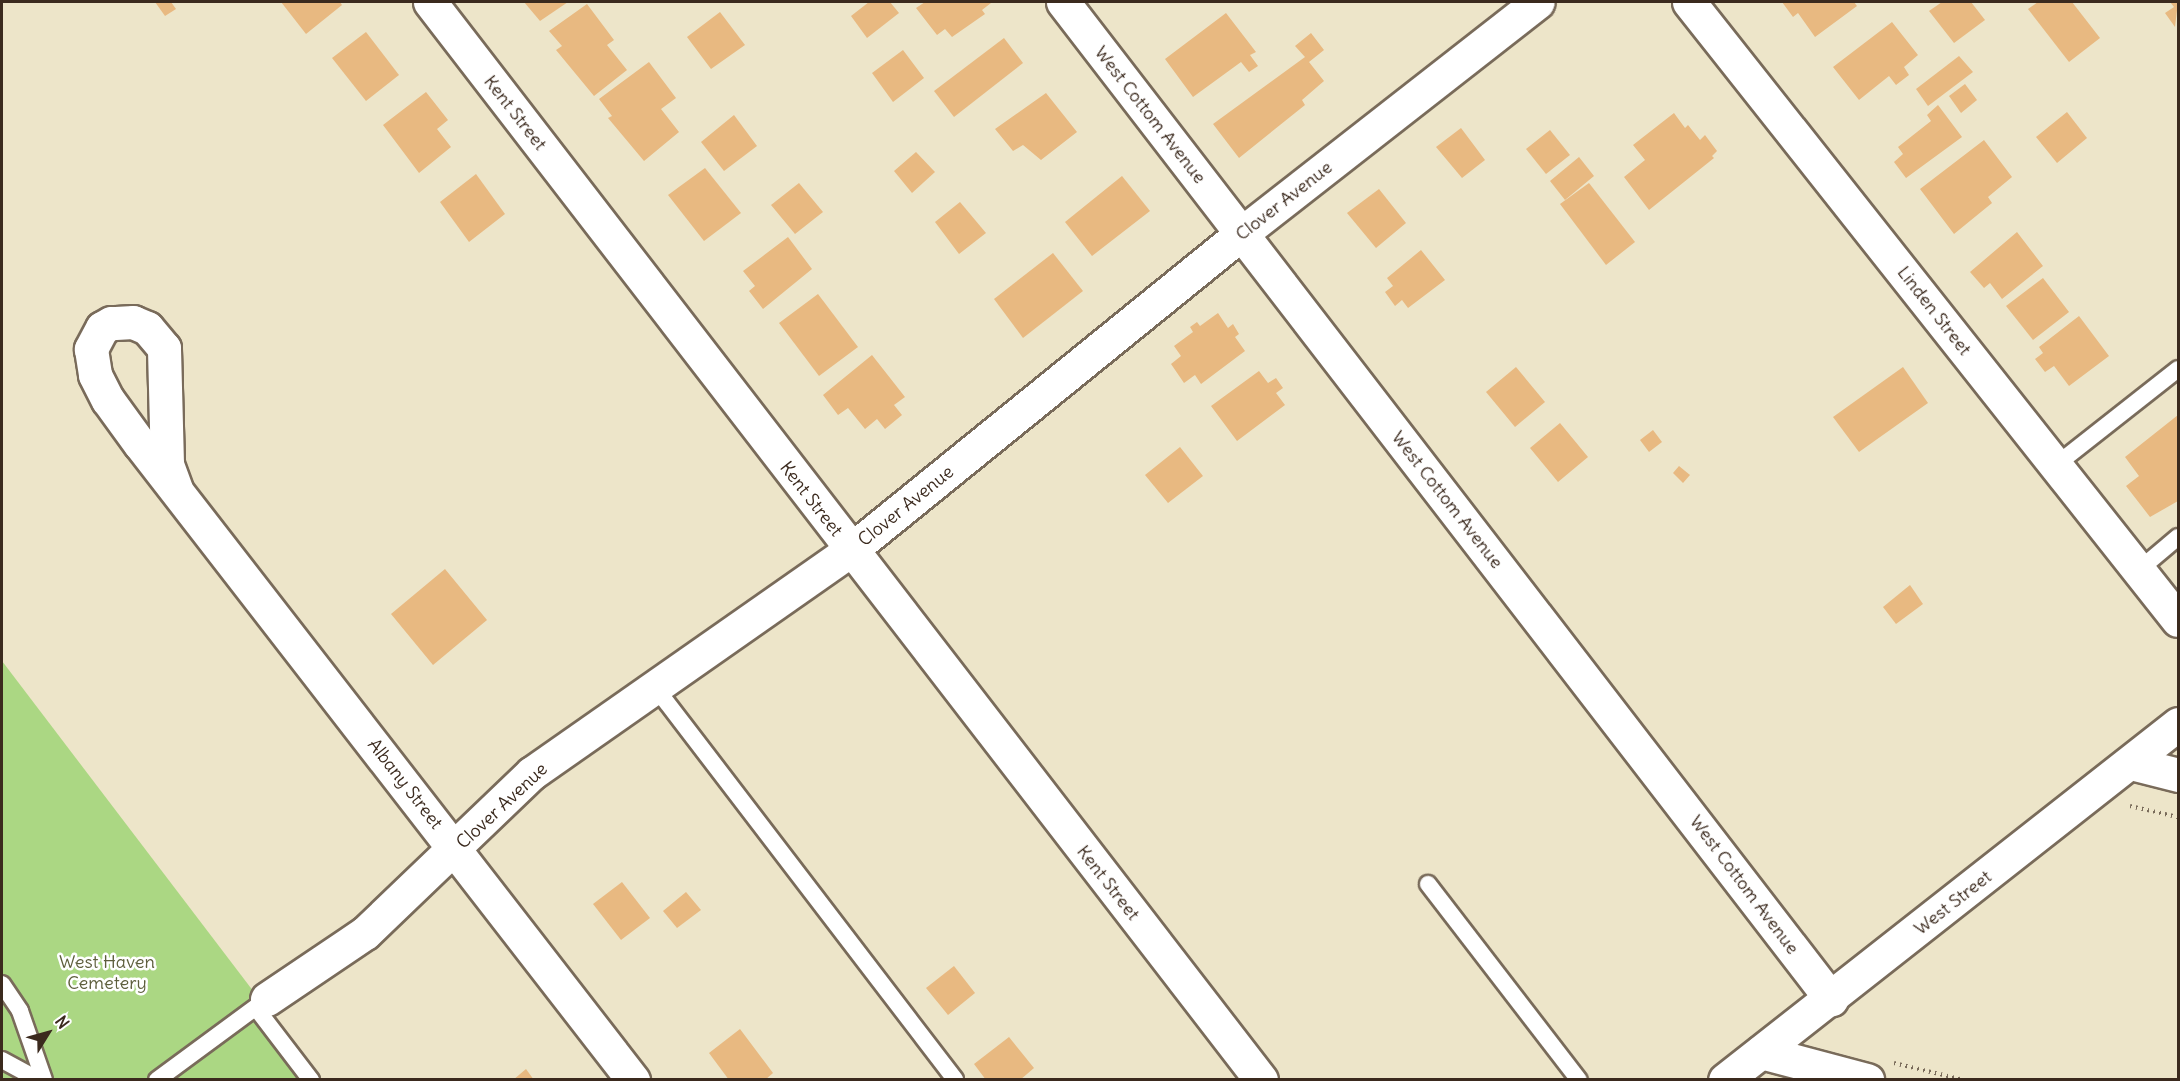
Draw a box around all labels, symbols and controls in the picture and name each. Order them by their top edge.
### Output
street label: West Cottom Avenue [1090,42,1210,188]
street label: Kent Street [479,71,551,155]
street label: Clover Avenue [1231,157,1337,245]
street label: Linden Street [1892,262,1976,360]
street label: West Cottom Avenue [1387,427,1507,573]
street label: Kent Street [775,457,847,541]
street label: Clover Avenue [854,461,958,551]
street label: Albany Street [363,735,447,833]
street label: Clover Avenue [452,758,552,854]
street label: West Cottom Avenue [1685,811,1803,959]
street label: Kent Street [1072,841,1144,925]
street label: West Street [1910,866,1996,940]
park label: West Haven Cemetery [59,952,155,994]
north arrow [18,1003,78,1063]
text: N [51,1012,74,1033]

